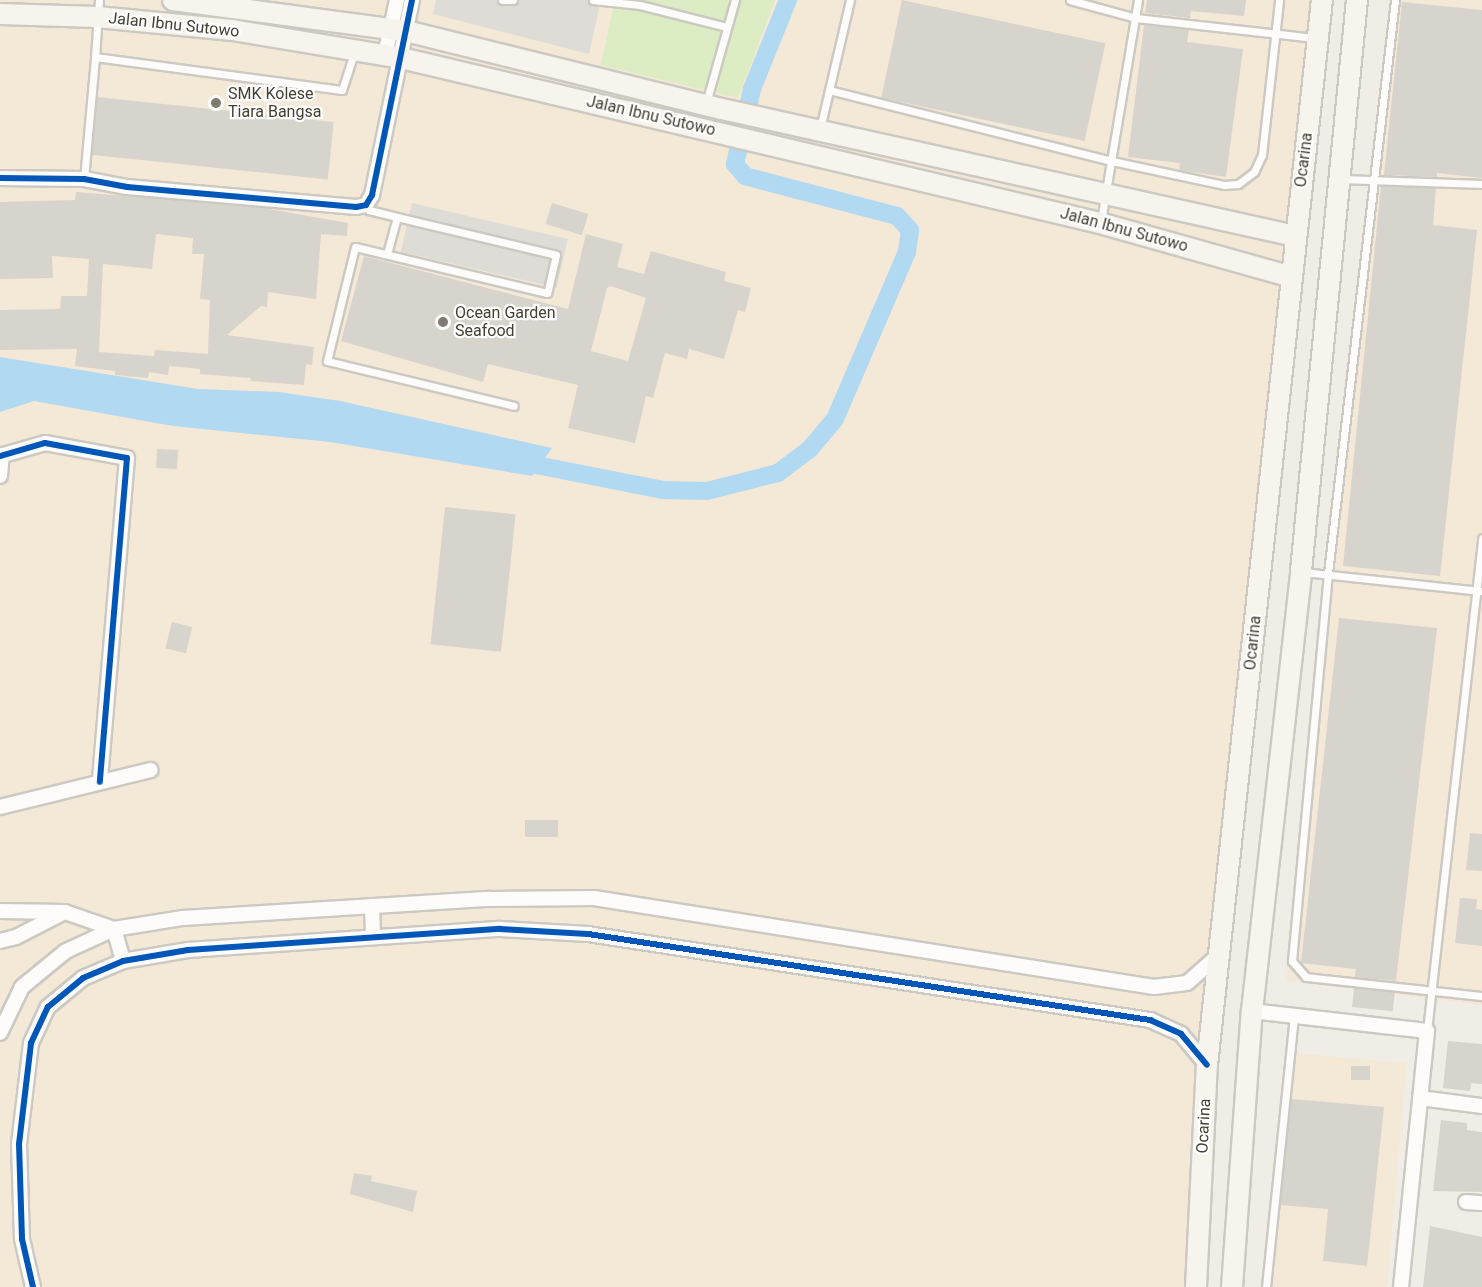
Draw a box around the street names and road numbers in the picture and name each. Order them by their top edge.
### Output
street label: Jalan Ibnu Sutowo [108,9,240,41]
street label: Jalan Ibnu Sutowo [585,92,717,140]
street label: Ocarina [1291,132,1317,188]
street label: Jalan Ibnu Sutowo [1058,204,1190,256]
street label: Ocarina [1241,615,1265,671]
street label: Ocarina [1193,1098,1215,1154]

